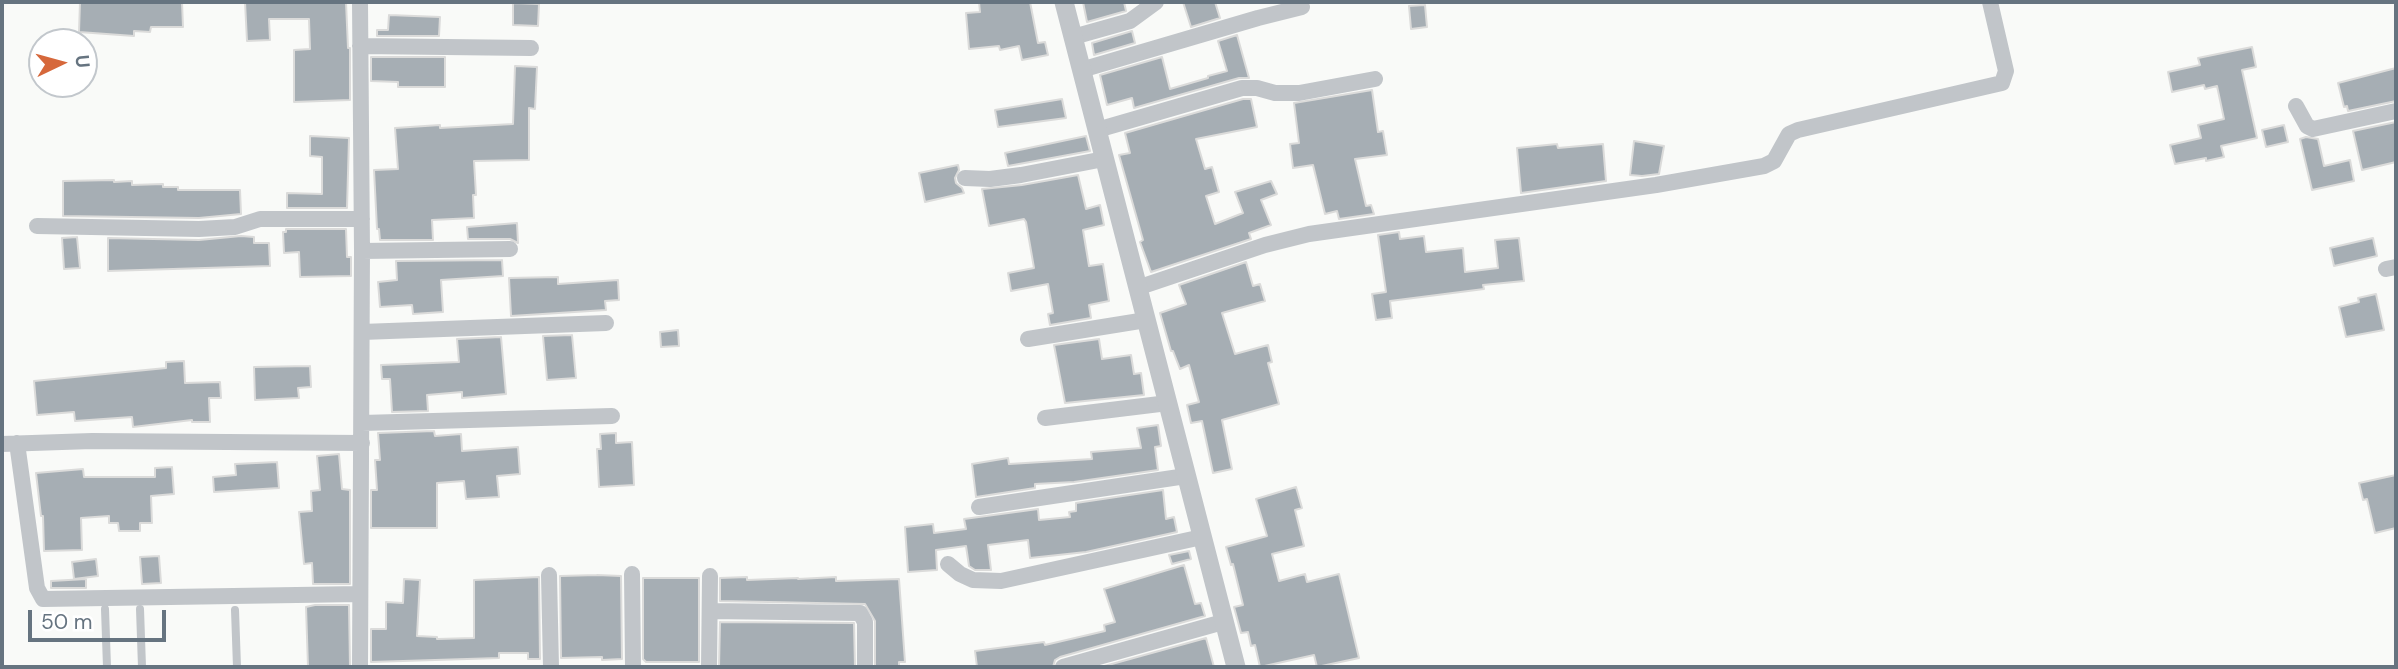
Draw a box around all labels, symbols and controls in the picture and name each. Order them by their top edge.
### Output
north arrow [28,28,98,98]
text: U [69,54,95,69]
scale bar [32,596,170,640]
text: 50 m [41,608,92,636]

